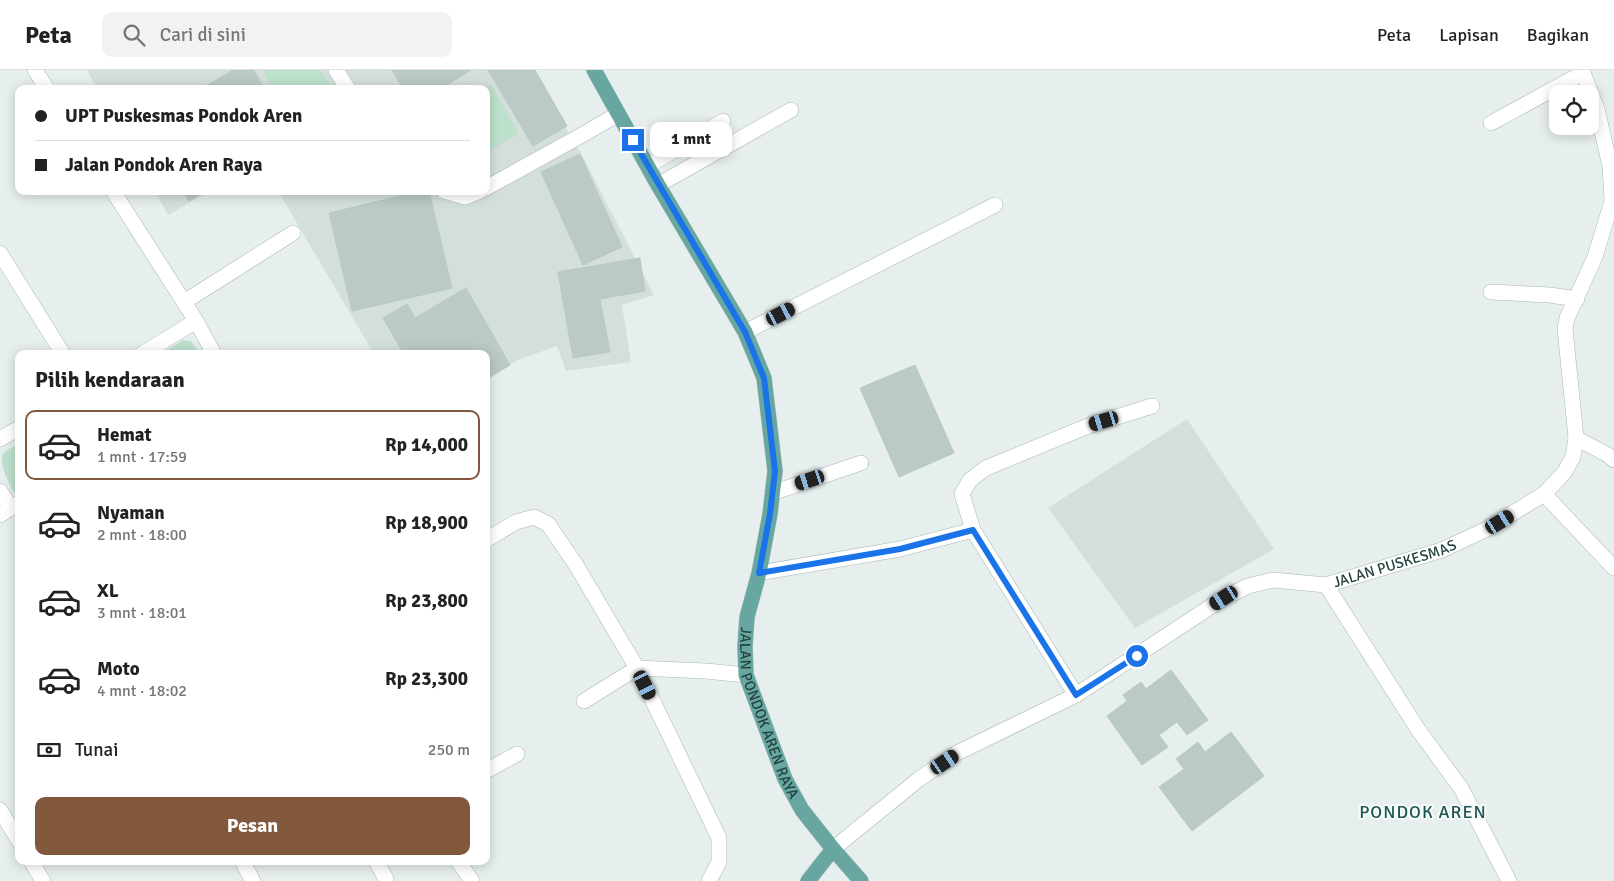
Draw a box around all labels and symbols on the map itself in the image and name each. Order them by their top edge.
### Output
callout: 1 mnt [650,122,733,158]
route end [622,129,644,151]
car [764,301,797,327]
car [1087,409,1120,433]
car [793,468,826,492]
car [1483,508,1516,536]
street label: JALAN PUSKESMAS [1331,536,1459,591]
car [1207,584,1240,612]
street label: JALAN PONDOK AREN RAYA [736,627,803,802]
route start [1126,645,1148,667]
car [631,668,658,702]
car [928,747,961,777]
district label: PONDOK AREN [1359,801,1487,823]

